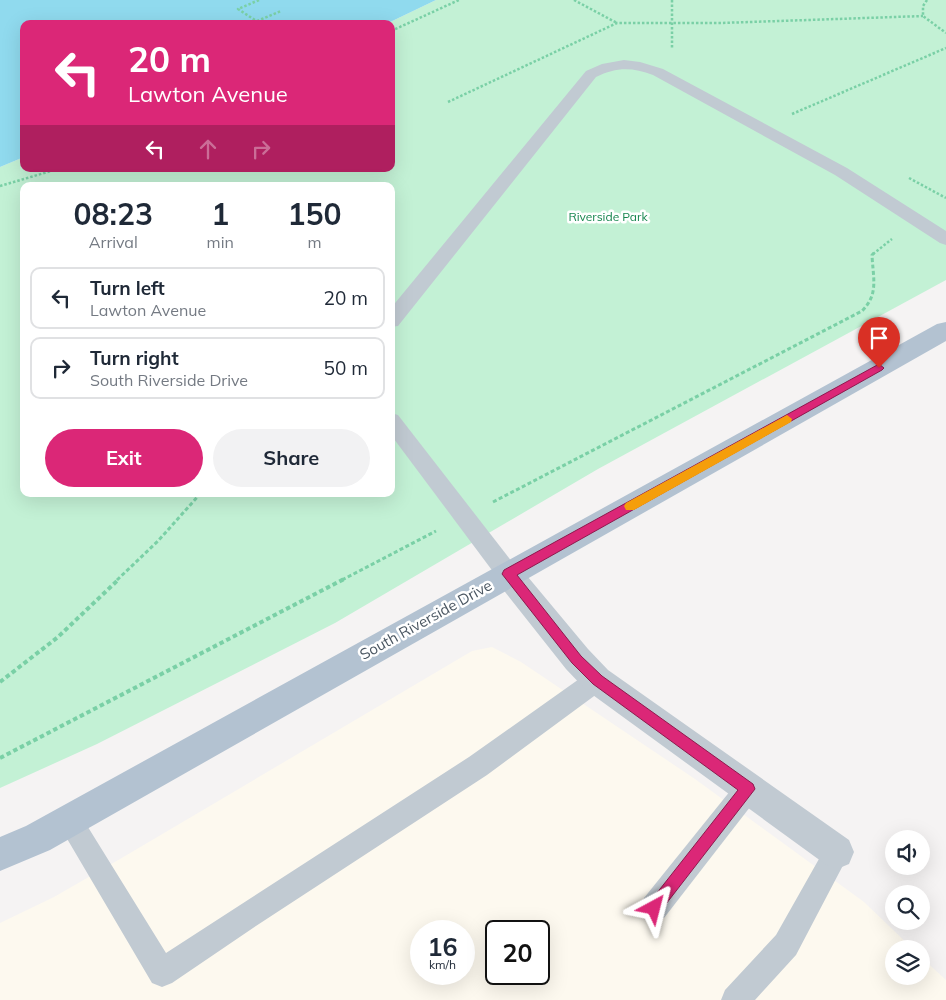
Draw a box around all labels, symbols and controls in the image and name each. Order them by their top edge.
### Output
text: 20 m [128,37,211,81]
icon: left [45,40,110,105]
text: Lawton Avenue [128,80,288,108]
icon: left [141,135,169,163]
icon: ahead [194,135,222,163]
icon: right [247,135,275,163]
text: 08:23 [74,195,153,233]
text: 1 [211,195,229,233]
text: 150 [287,195,341,233]
park label: Riverside Park [568,209,648,224]
text: Arrival [89,232,138,252]
text: min [207,232,234,252]
text: m [307,232,321,252]
text: Turn left [90,276,165,300]
icon: left [47,284,75,312]
text: 20 m [324,286,368,310]
text: Lawton Avenue [90,300,206,320]
pin [858,317,900,368]
icon: arrive [865,324,893,352]
text: Turn right [90,346,179,370]
icon: right [47,354,75,382]
text: 50 m [324,356,368,380]
text: South Riverside Drive [90,370,248,390]
button: Exit [45,429,203,487]
button: Share [213,429,370,487]
street label: South Riverside Drive [356,575,495,664]
map controls [885,830,930,985]
button: sound [885,830,930,875]
position arrow [627,881,679,933]
button: search [885,885,930,930]
speed limit sign: 20 [485,920,550,985]
text: 16 [427,931,458,962]
button: layers [885,940,930,985]
text: km/h [429,957,456,972]

